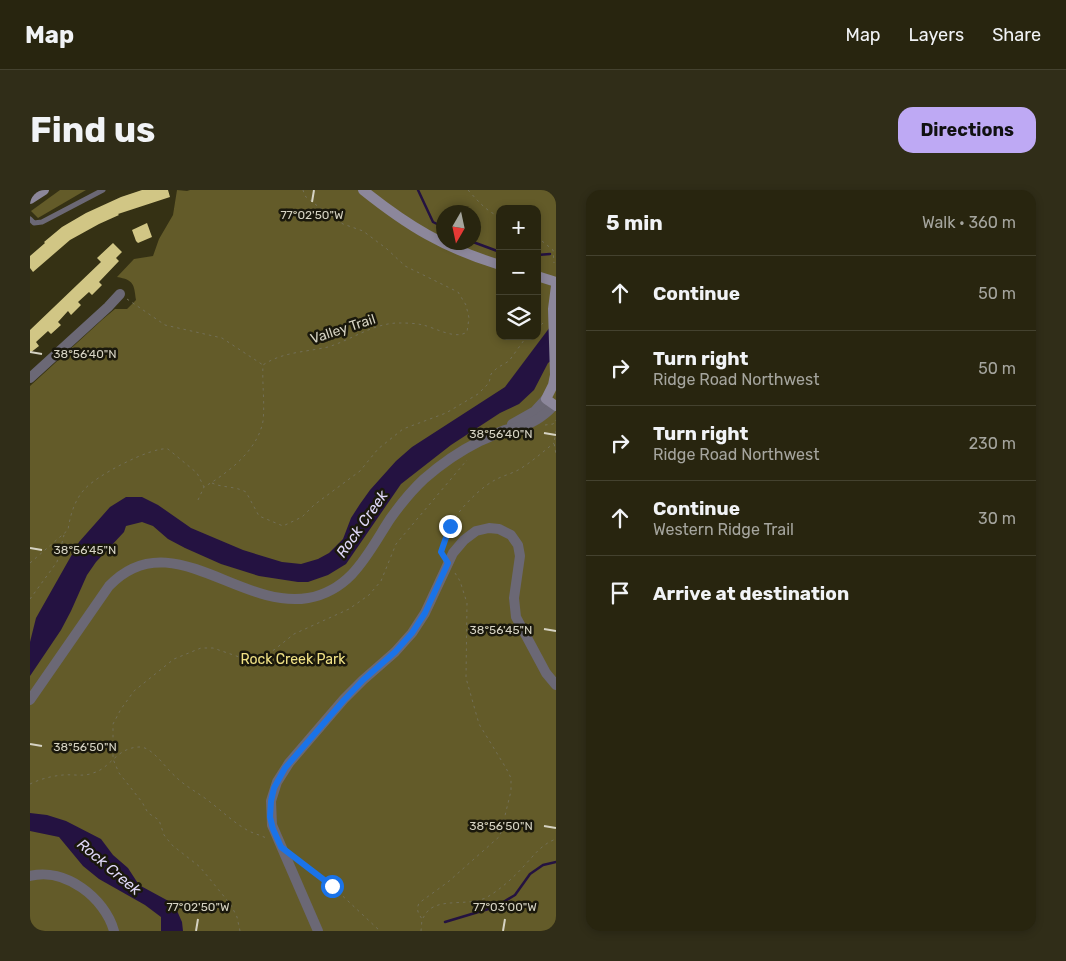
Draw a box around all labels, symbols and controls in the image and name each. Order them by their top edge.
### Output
text: Map [25,21,74,49]
text: Map [846,24,881,46]
text: Layers [909,24,964,46]
text: Share [992,24,1041,46]
button: Directions [898,107,1036,153]
text: Find us [30,109,155,151]
north arrow [436,205,481,250]
map controls [496,205,541,340]
button: + [496,205,541,250]
text: 77°02'50"W [280,208,344,222]
text: 5 min [606,210,663,235]
text: Walk · 360 m [922,213,1016,232]
button: − [496,250,541,295]
icon: ahead [606,279,634,307]
text: Continue [653,282,740,305]
text: 50 m [978,284,1016,303]
button: layers [496,295,541,340]
street label: Valley Trail [308,310,378,348]
text: 38°56'40"N [53,347,117,361]
text: Turn right [653,347,748,370]
icon: right [606,354,634,382]
text: 50 m [978,359,1016,378]
text: Ridge Road Northwest [653,370,819,389]
text: Turn right [653,422,748,445]
text: 38°56'40"N [469,427,533,441]
icon: right [606,429,634,457]
text: 230 m [969,434,1016,453]
text: Ridge Road Northwest [653,445,819,464]
water label: Rock Creek [332,487,392,561]
text: Continue [653,497,740,520]
icon: ahead [606,504,634,532]
text: 30 m [978,509,1016,528]
route end [439,515,462,538]
text: Western Ridge Trail [653,520,794,539]
text: 38°56'45"N [54,543,116,557]
icon: arrive [606,579,634,607]
text: Arrive at destination [653,582,849,605]
text: 38°56'45"N [470,623,532,637]
park label: Rock Creek Park [240,651,346,668]
text: 38°56'50"N [53,740,117,754]
text: 38°56'50"N [469,819,533,833]
water label: Rock Creek [73,835,145,899]
route start [321,875,344,898]
text: 77°02'50"W [166,900,230,914]
text: 77°03'00"W [473,900,537,914]

